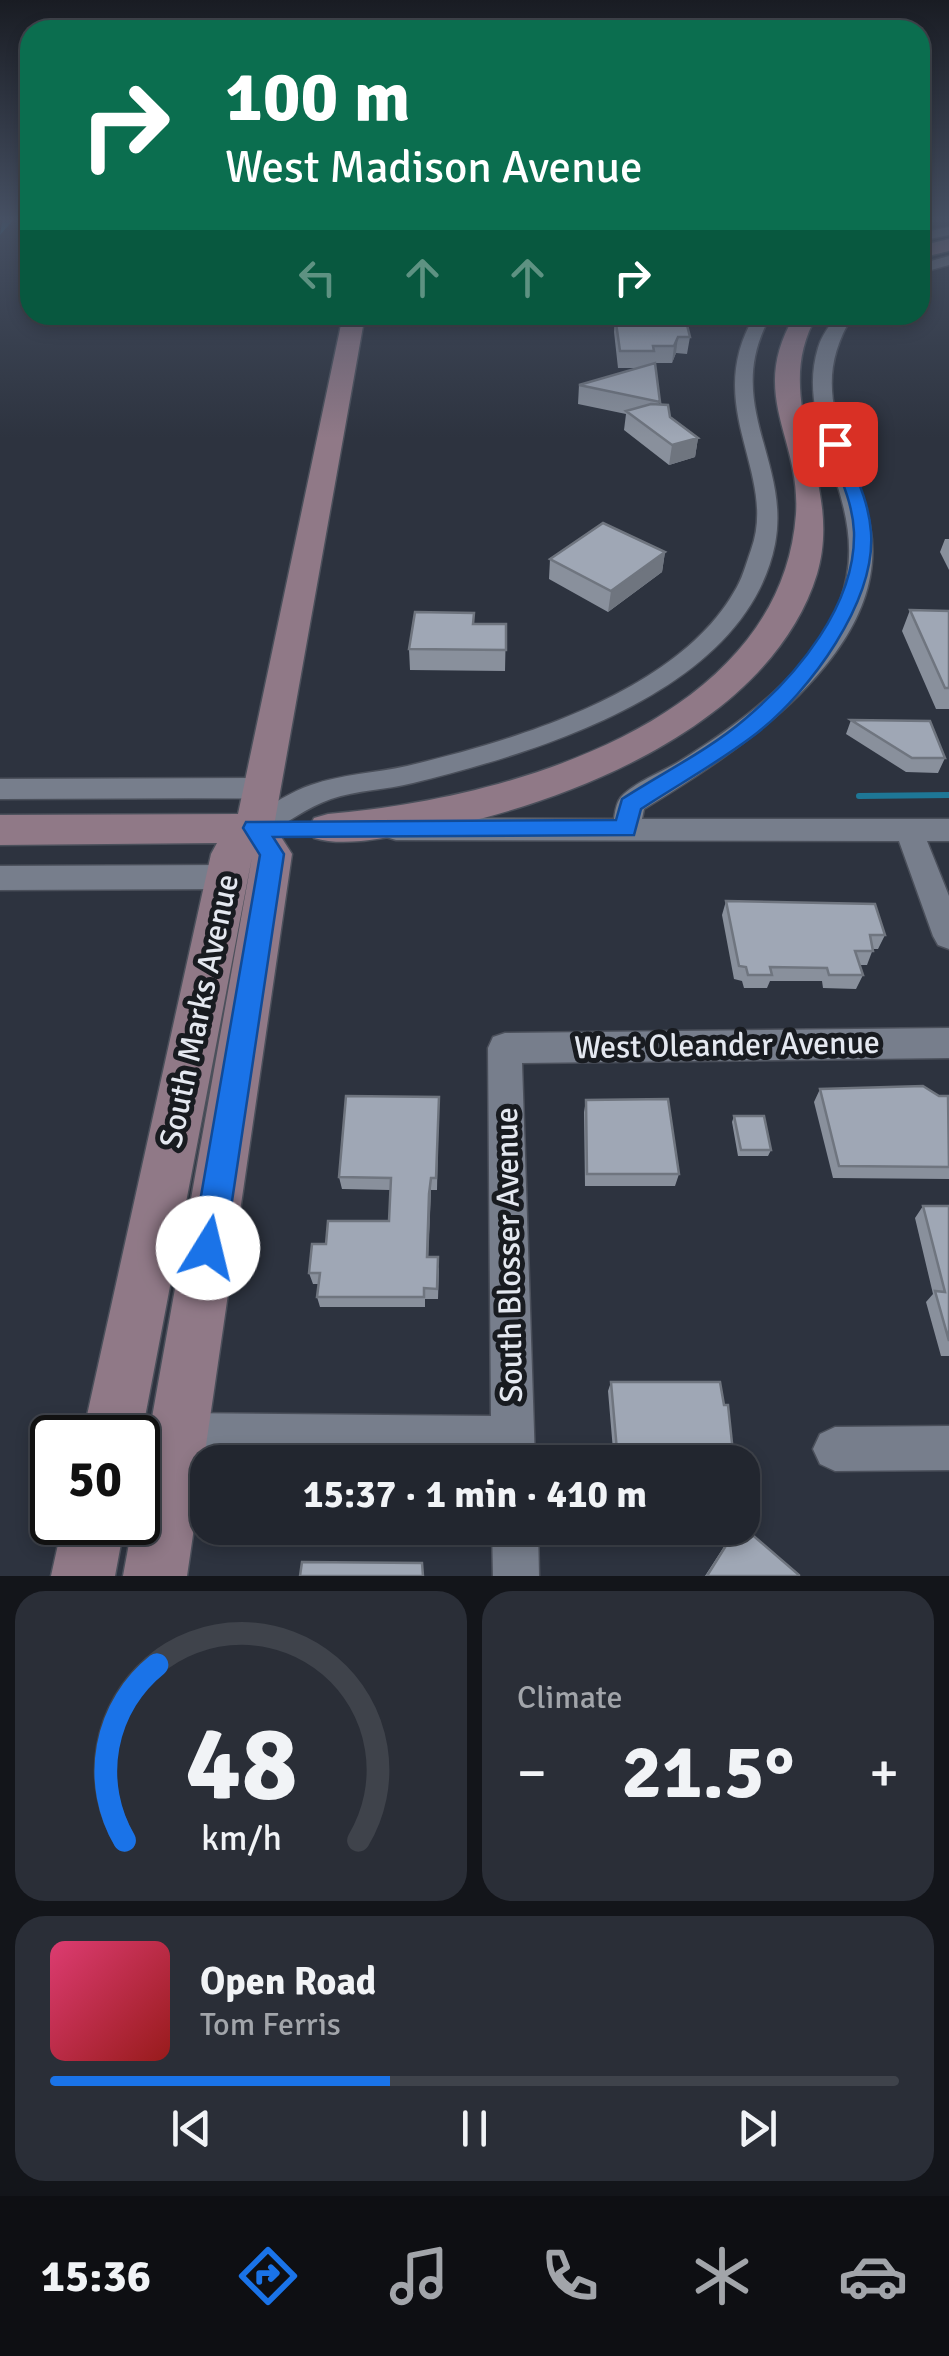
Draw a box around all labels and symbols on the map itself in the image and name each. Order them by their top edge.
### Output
pin [793,402,878,487]
street label: South Marks Avenue [151,871,247,1151]
street label: West Oleander Avenue [574,1023,880,1067]
street label: South Blosser Avenue [487,1107,531,1403]
position arrow [156,1196,260,1300]
speed limit sign: 50 [30,1415,160,1545]

